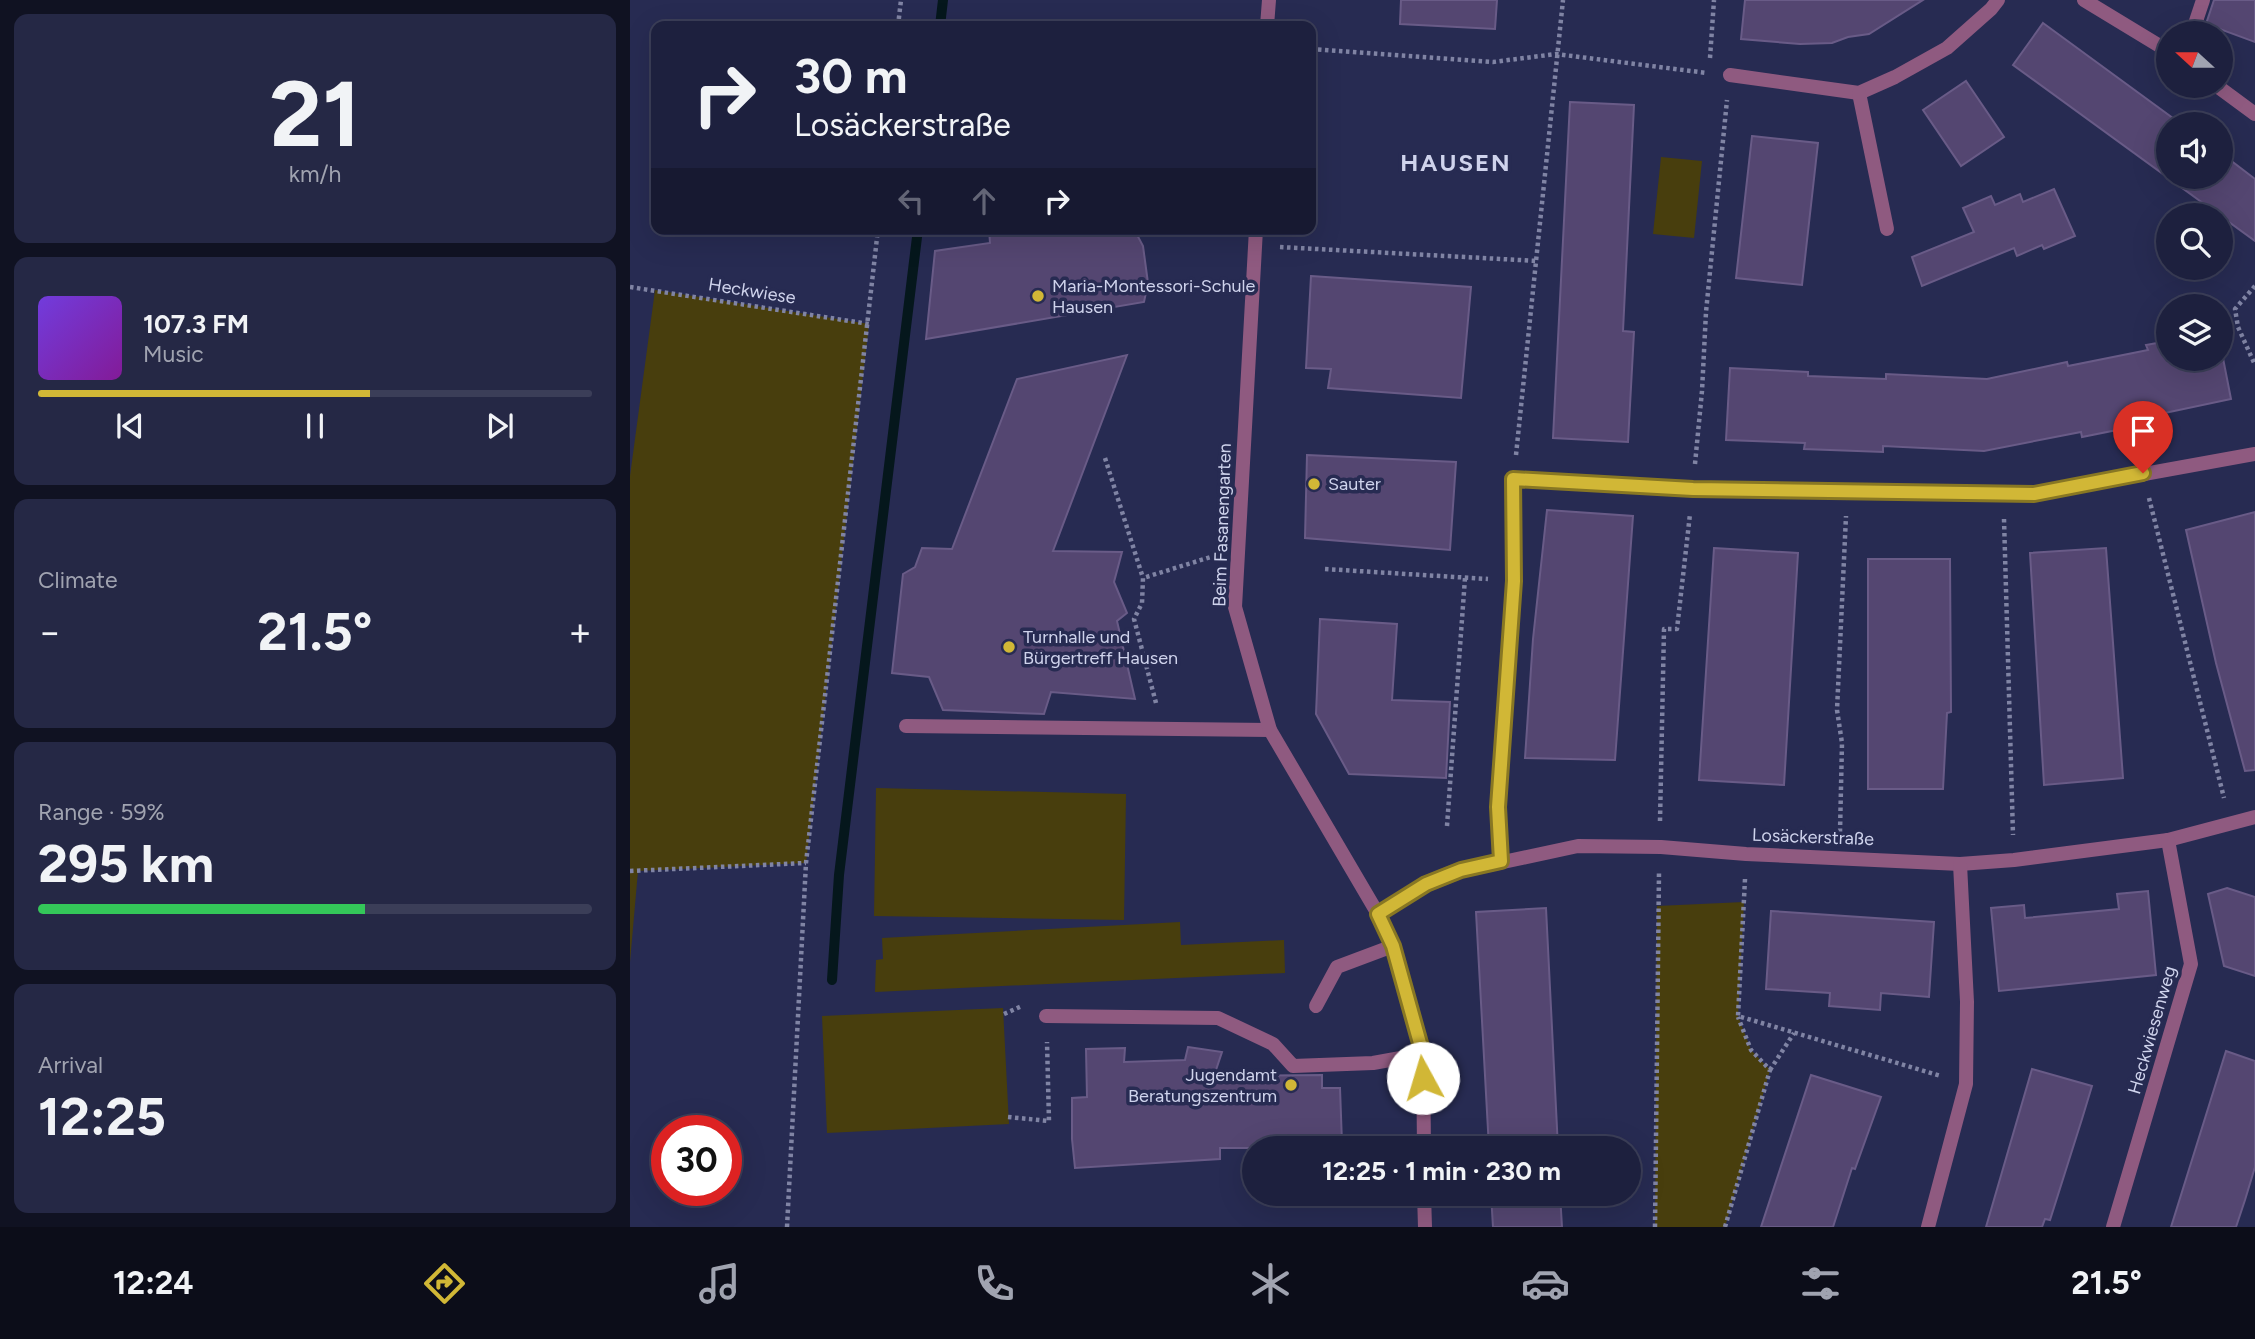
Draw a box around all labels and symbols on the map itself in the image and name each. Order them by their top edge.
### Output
north arrow [2156,21,2233,98]
district label: HAUSEN [1400,148,1512,177]
street label: Heckwiese [707,273,797,309]
place label: Maria-Montessori-Schule Hausen [1052,275,1255,318]
marker: Maria-Montessori-Schule Hausen [1030,288,1046,304]
pin [2113,401,2173,473]
street label: Beim Fasanengarten [1208,443,1236,607]
place label: Sauter [1328,473,1381,495]
marker: Sauter [1306,476,1322,492]
place label: Turnhalle und Bürgertreff Hausen [1023,626,1178,669]
marker: Turnhalle und Bürgertreff Hausen [1001,639,1017,655]
street label: Losäckerstraße [1752,824,1874,850]
street label: Heckwiesenweg [2123,963,2181,1097]
position arrow [1386,1041,1460,1115]
place label: Jugendamt Beratungszentrum [1128,1064,1277,1107]
marker: Jugendamt Beratungszentrum [1283,1077,1299,1093]
speed limit sign: 30 [651,1115,742,1206]

